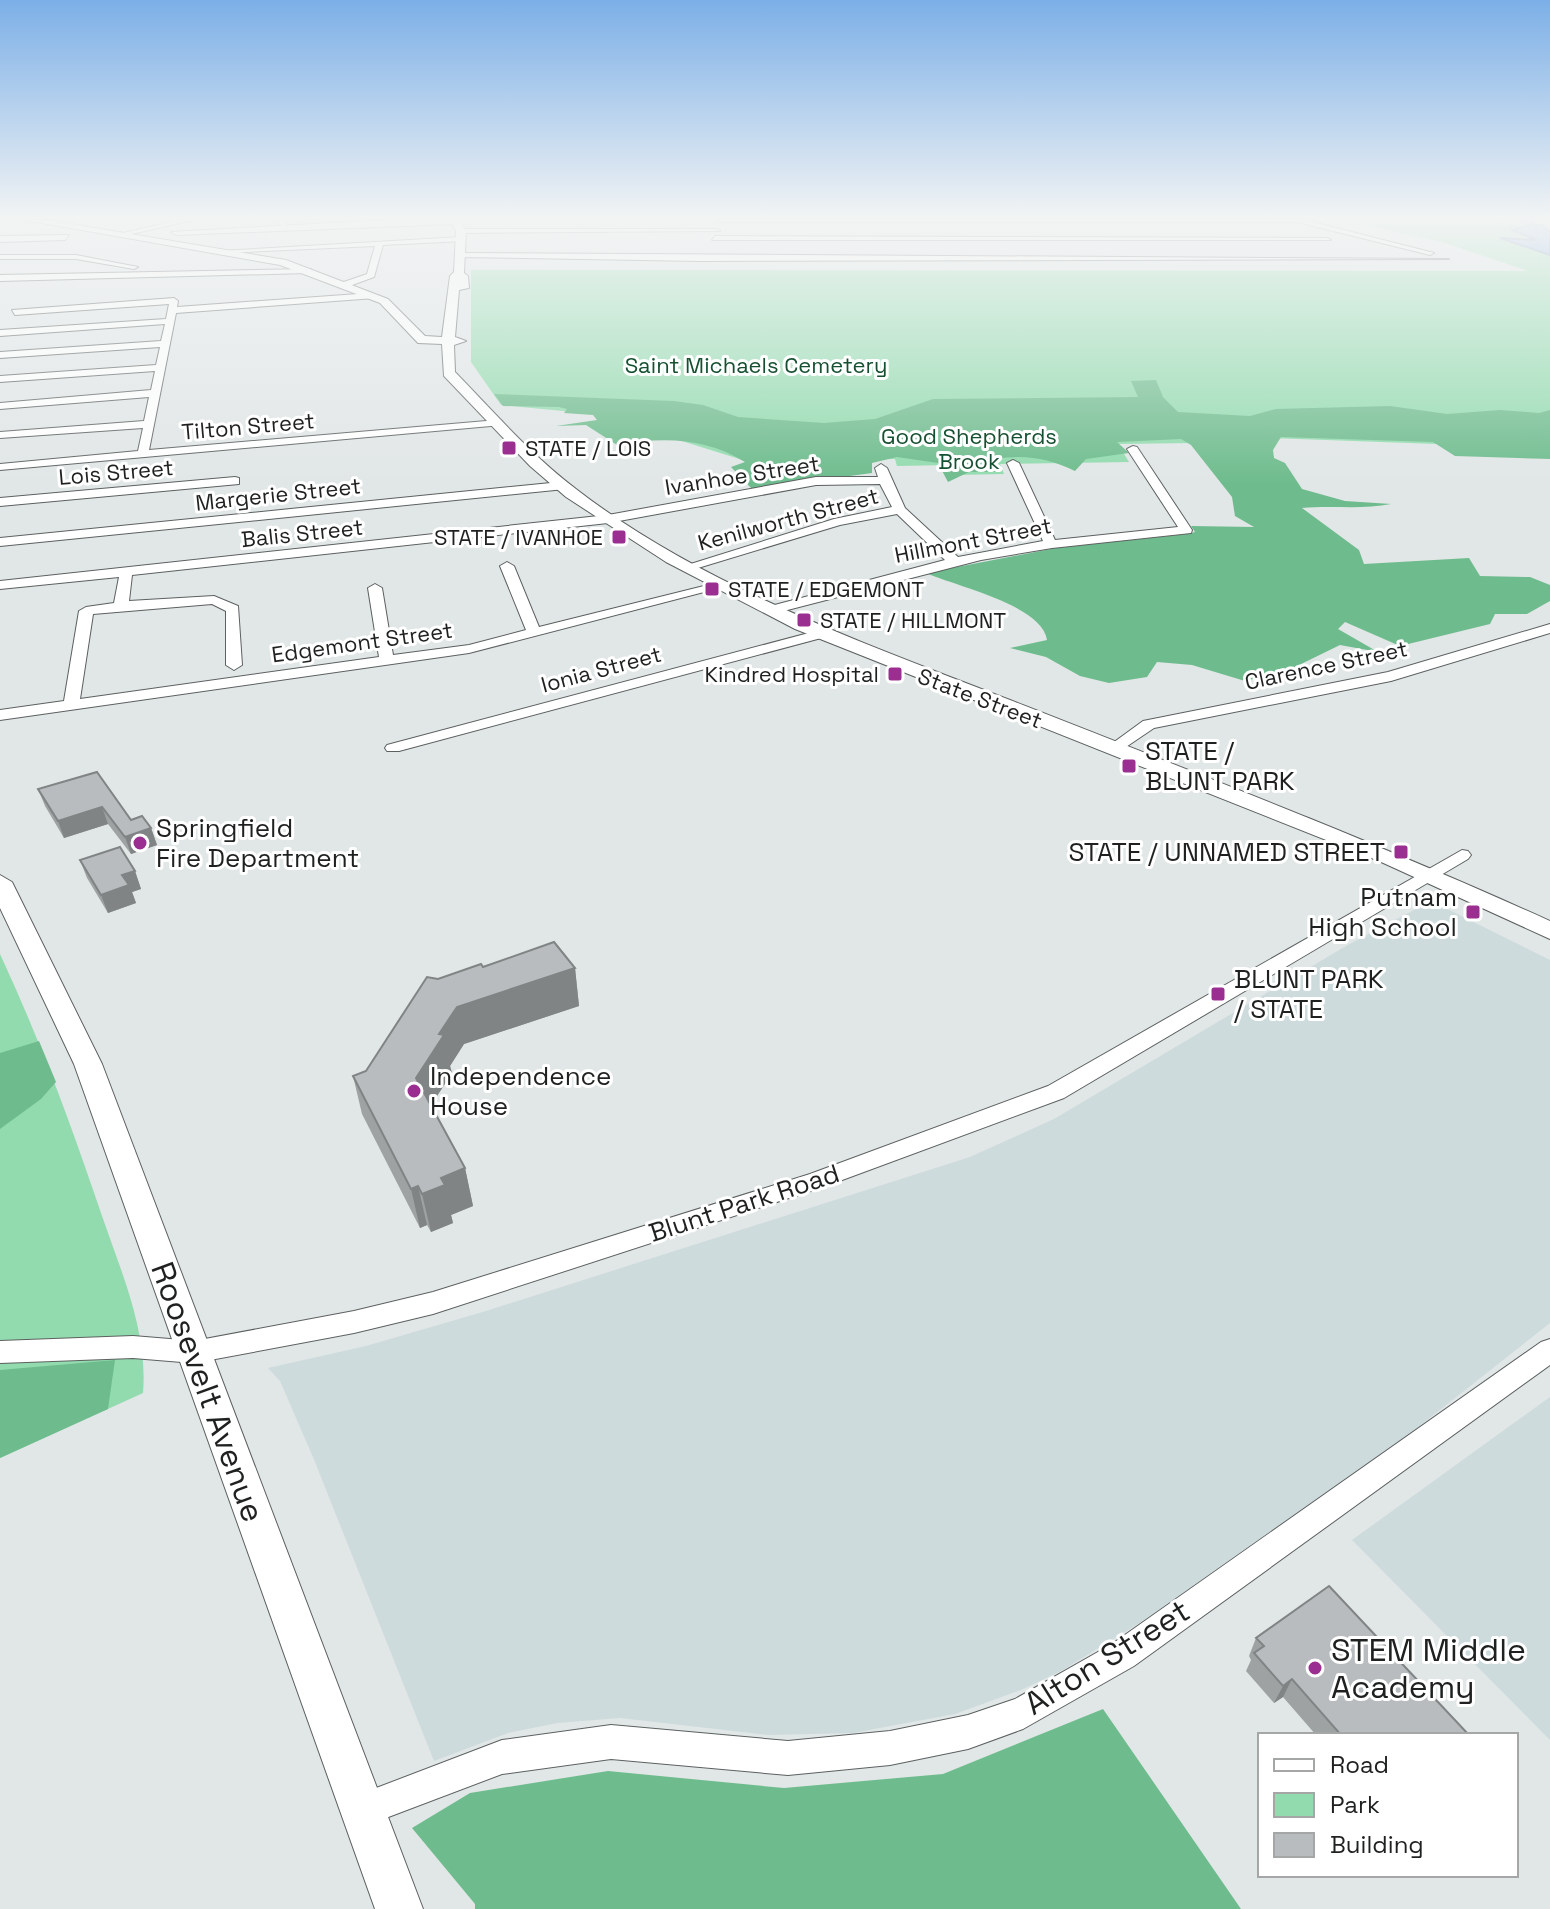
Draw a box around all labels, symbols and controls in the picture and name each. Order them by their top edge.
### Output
park label: Saint Michaels Cemetery [625,351,887,379]
street label: Tilton Street [180,406,316,446]
park label: Good Shepherds Brook [881,422,1057,475]
place label: STATE / LOIS [525,434,651,462]
marker: STATE / LOIS [500,439,518,457]
street label: Ivanhoe Street [663,449,821,501]
street label: Lois Street [57,453,175,491]
street label: Margerie Street [194,471,362,517]
street label: Kenilworth Street [695,481,881,557]
street label: Hillmont Street [892,511,1054,569]
street label: Balis Street [240,513,364,553]
place label: STATE / IVANHOE [434,523,603,551]
marker: STATE / IVANHOE [610,528,628,546]
place label: STATE / EDGEMONT [728,575,924,603]
marker: STATE / EDGEMONT [703,580,721,598]
place label: STATE / HILLMONT [820,606,1006,634]
marker: STATE / HILLMONT [795,611,813,629]
street label: Edgemont Street [270,615,454,669]
street label: Clarence Street [1242,634,1410,696]
street label: Ionia Street [538,640,664,698]
place label: Kindred Hospital [705,660,879,688]
street label: State Street [914,661,1046,735]
marker: Kindred Hospital [886,665,904,683]
place label: STATE / BLUNT PARK [1145,734,1295,798]
marker: STATE / BLUNT PARK [1120,757,1138,775]
place label: Springfield Fire Department [156,811,359,875]
marker: Springfield Fire Department [131,834,149,852]
place label: STATE / UNNAMED STREET [1069,835,1385,869]
marker: STATE / UNNAMED STREET [1392,843,1410,861]
place label: Putnam High School [1308,880,1457,944]
marker: Putnam High School [1464,903,1482,921]
place label: BLUNT PARK / STATE [1234,962,1384,1026]
marker: BLUNT PARK / STATE [1209,985,1227,1003]
place label: Independence House [430,1059,612,1123]
marker: Independence House [405,1082,423,1100]
street label: Blunt Park Road [644,1156,844,1250]
street label: Roosevelt Avenue [142,1257,274,1527]
street label: Alton Street [1017,1590,1197,1724]
place label: STEM Middle Academy [1331,1630,1526,1707]
marker: STEM Middle Academy [1306,1659,1324,1677]
legend [1258,1733,1518,1877]
text: Road [1330,1749,1389,1780]
text: Park [1330,1789,1380,1820]
text: Building [1330,1829,1424,1860]

